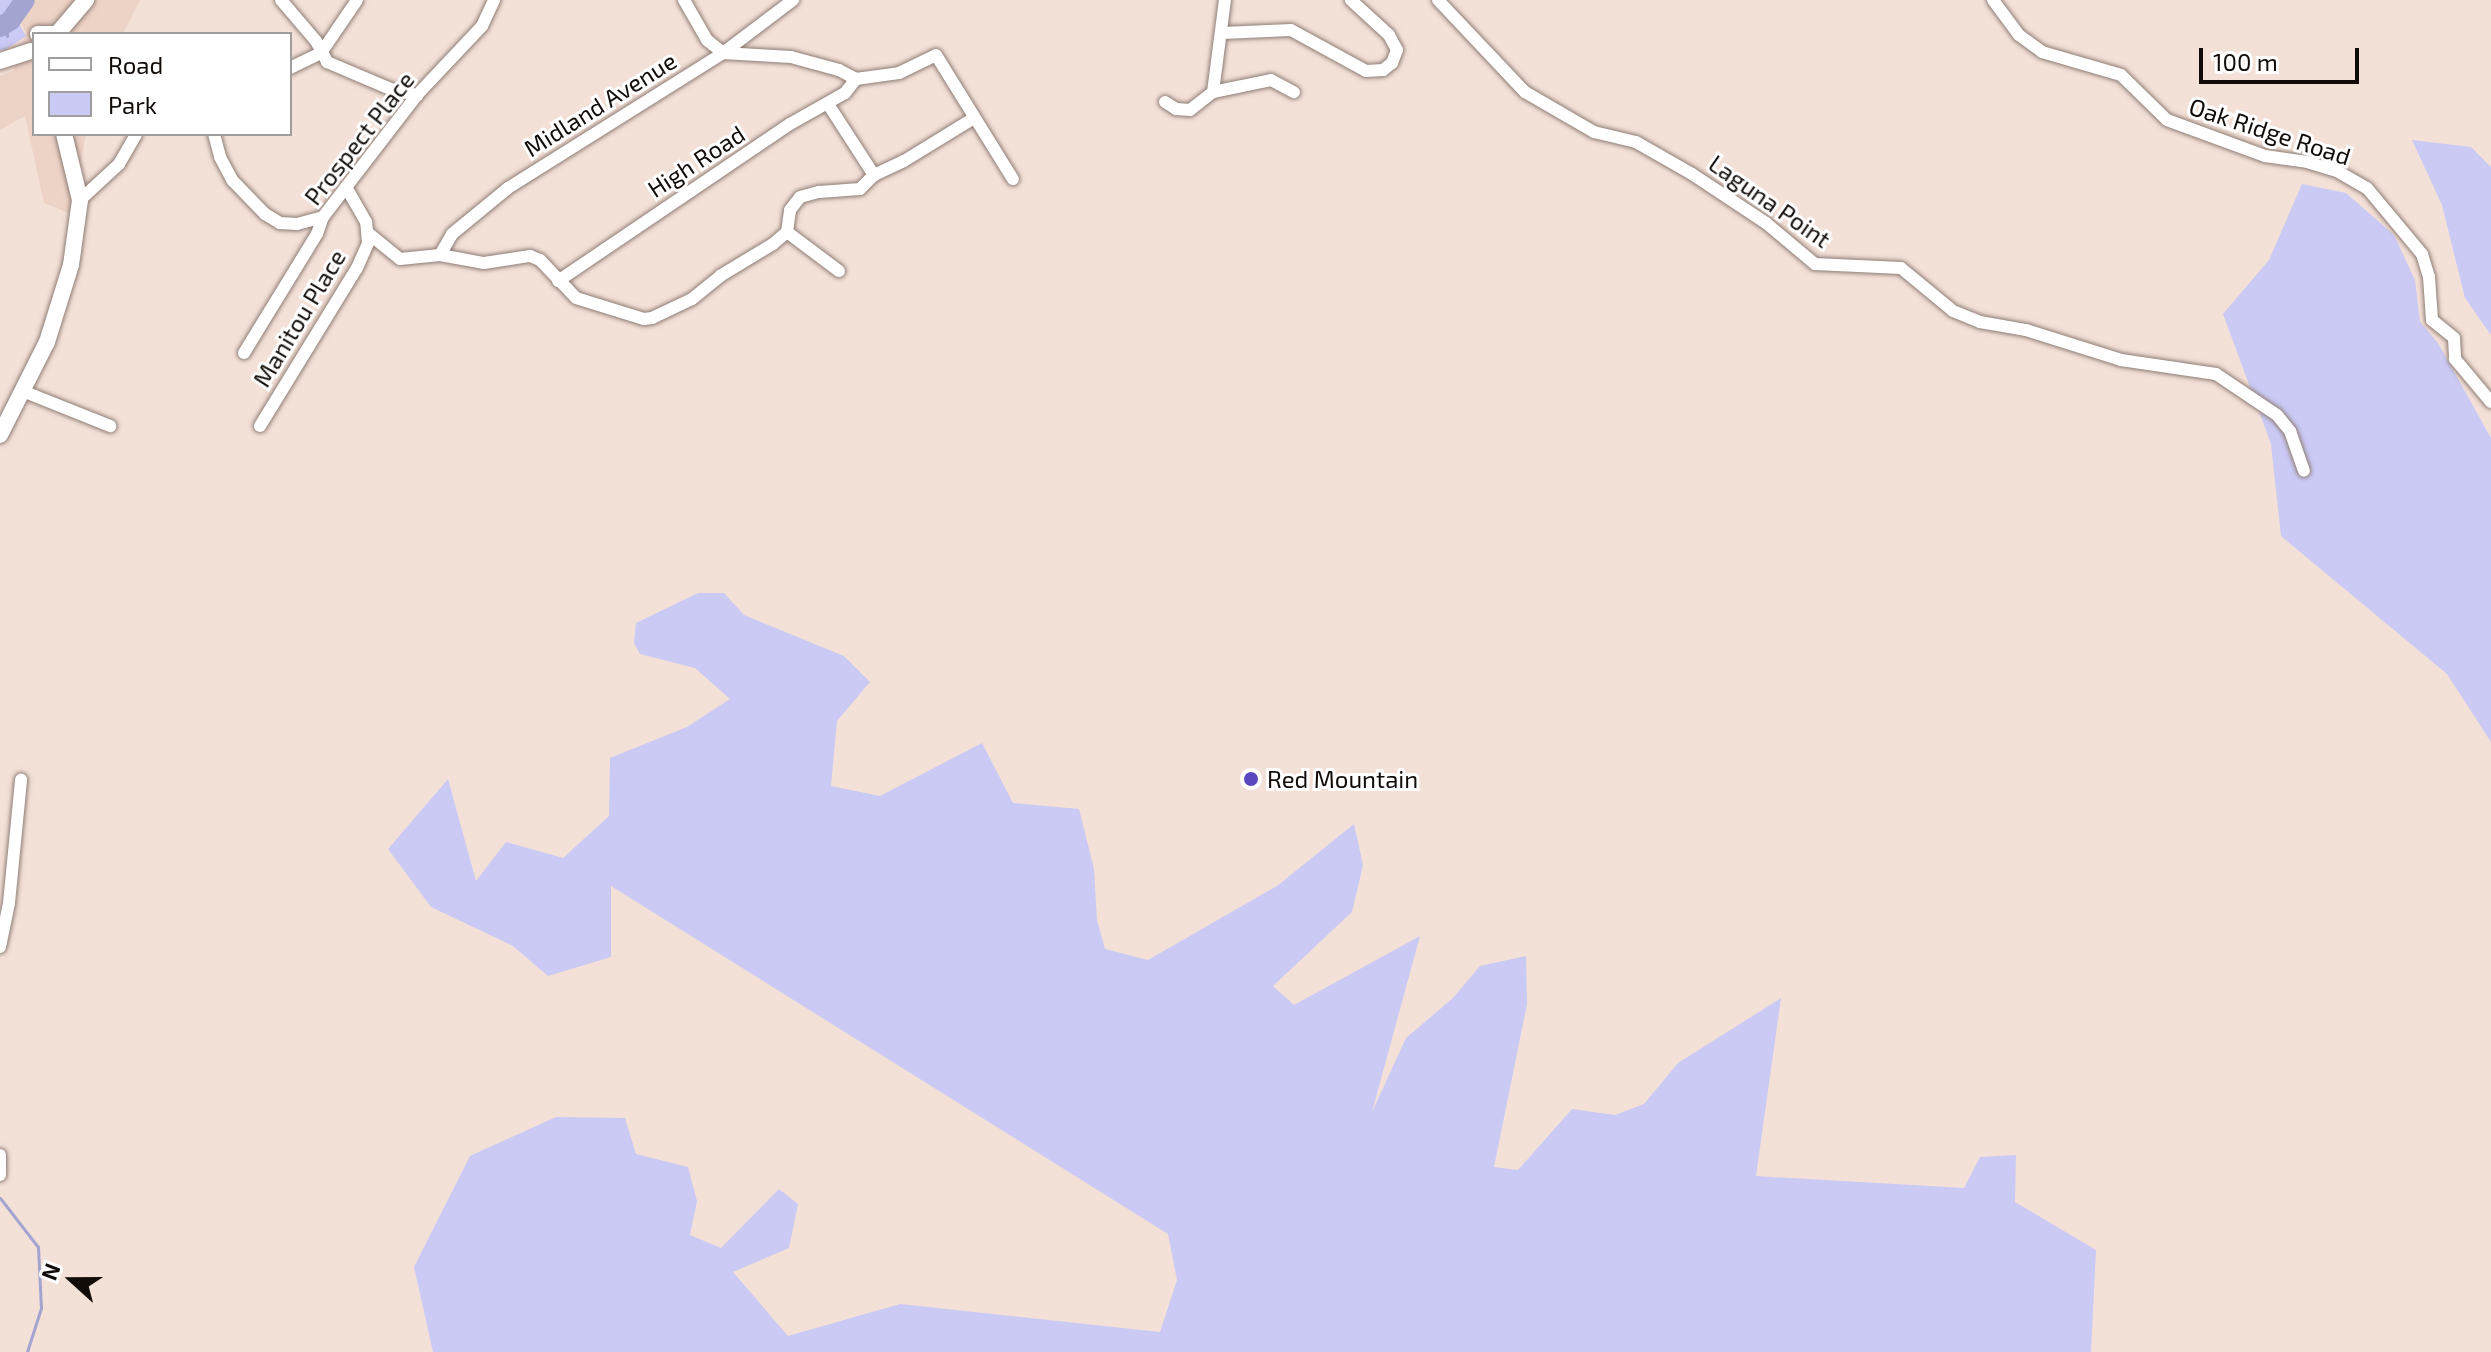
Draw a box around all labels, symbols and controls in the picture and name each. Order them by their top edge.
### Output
legend [32,32,292,136]
scale bar [2203,32,2363,82]
street label: Midland Avenue [518,46,682,162]
text: 100 m [2213,47,2278,76]
text: Road [108,50,163,79]
street label: Prospect Place [298,66,420,210]
text: Park [108,90,157,119]
street label: Oak Ridge Road [2186,91,2354,171]
street label: High Road [642,119,750,203]
street label: Laguna Point [1704,149,1836,253]
street label: Manitou Place [247,244,351,392]
place label: Red Mountain [1267,765,1418,793]
marker: Red Mountain [1242,770,1260,788]
north arrow [32,1240,112,1320]
text: N [35,1259,65,1283]

